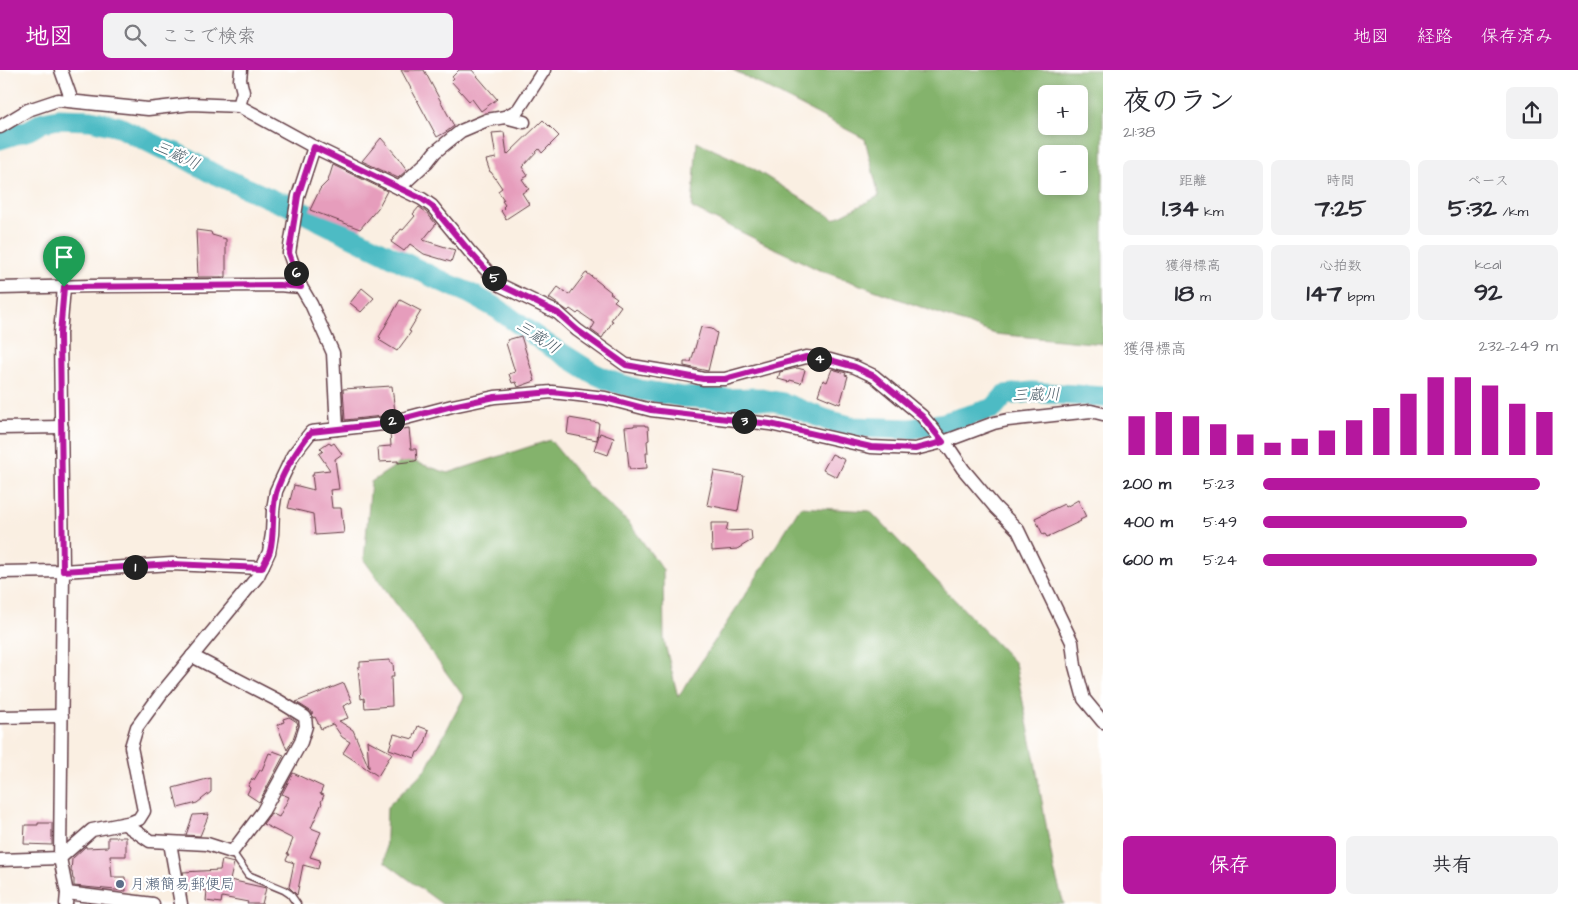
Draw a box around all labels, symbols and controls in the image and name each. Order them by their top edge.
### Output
search box [103,13,453,58]
text: 地図 [25,20,73,54]
icon: search [121,21,149,49]
text: ここで検索 [161,23,256,50]
text: 地図 [1353,24,1389,49]
text: 経路 [1417,24,1453,49]
text: 保存済み [1481,24,1553,49]
text: 夜のラン [1123,82,1235,121]
map controls [1038,85,1088,195]
button: + [1038,85,1088,135]
button: share [1506,87,1558,139]
text: 21:38 [1123,121,1155,143]
water label: 三蔵川 [151,135,203,175]
button: − [1038,145,1088,195]
text: 距離 [1179,171,1207,191]
text: 時間 [1326,171,1354,191]
text: ペース [1468,171,1509,191]
text: 1.34 [1162,191,1199,226]
text: 7:25 [1315,191,1366,226]
text: 5:32 [1448,191,1497,226]
text: km [1199,202,1224,222]
text: /km [1497,202,1528,222]
pin [43,236,85,287]
icon: arrive [50,243,78,271]
text: kcal [1475,255,1502,275]
text: 獲得標高 [1165,256,1221,276]
text: 心拍数 [1319,256,1361,276]
pin: 6 [284,260,308,286]
text: 6 [292,263,301,283]
pin: 5 [482,266,506,290]
text: 5 [490,268,499,288]
text: 92 [1474,275,1502,310]
text: 18 [1175,276,1194,311]
text: 147 [1307,276,1342,311]
text: m [1194,287,1211,307]
text: bpm [1342,287,1374,307]
water label: 三蔵川 [512,315,564,359]
text: 232–249 m [1479,335,1558,357]
text: 獲得標高 [1123,338,1187,360]
pin: 4 [806,346,832,372]
text: 4 [815,349,824,369]
water label: 三蔵川 [1012,383,1060,407]
pin: 2 [380,408,404,434]
pin: 3 [732,408,756,434]
text: 2 [388,411,397,431]
text: 3 [741,411,748,431]
text: 200 m [1123,473,1171,495]
text: 5:23 [1203,473,1234,495]
text: 400 m [1123,511,1173,533]
text: 5:49 [1203,511,1237,533]
text: 600 m [1123,549,1172,571]
text: 5:24 [1203,549,1237,571]
pin: 1 [122,554,148,580]
text: 1 [135,557,136,577]
button: 保存 [1123,836,1336,894]
button: 共有 [1346,836,1558,894]
place label: 月瀬簡易郵便局 [130,874,235,895]
marker: 月瀬簡易郵便局 [114,878,126,890]

